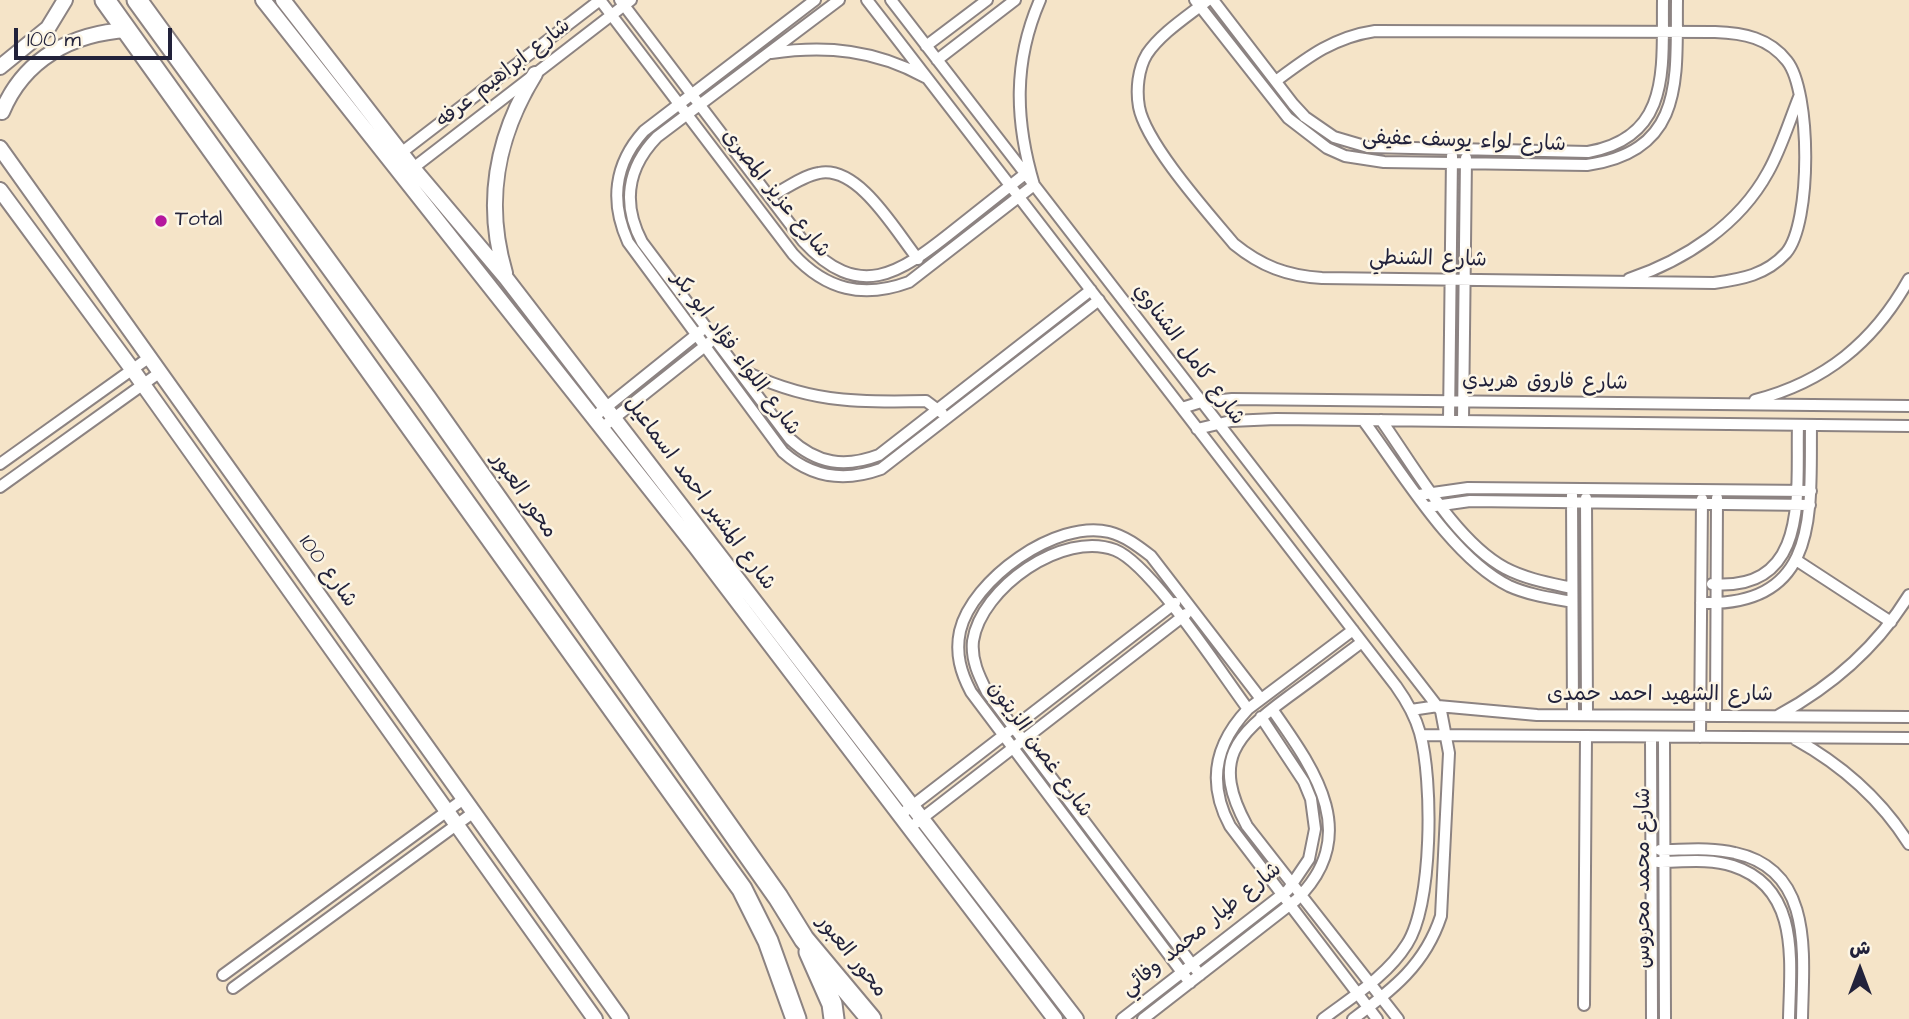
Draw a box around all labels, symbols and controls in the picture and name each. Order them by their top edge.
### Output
scale bar [18,14,175,58]
street label: شارع ابراهيم عرفه [432,14,576,134]
text: 100 m [27,25,81,54]
street label: شارع عزيز المصرى [715,125,835,263]
street label: شارع لواء يوسف عفيفى [1362,126,1566,158]
place label: Total [175,208,222,234]
marker: Total [153,213,169,229]
street label: شارع الشنطي [1369,246,1487,274]
street label: شارع اللواء فؤاد ابو بكر [665,267,805,441]
street label: شارع كامل الشناوي [1127,279,1249,431]
street label: شارع فاروق هريدي [1462,369,1628,397]
street label: شارع المشير احمد اسماعيل [618,392,780,596]
street label: محور العبور [484,449,562,543]
street label: شارع 100 [292,531,362,613]
street label: شارع غصن الزيتون [981,677,1097,823]
street label: شارع الشهيد احمد حمدى [1547,683,1773,709]
street label: شارع محمد محروس [1632,787,1658,969]
street label: شارع طيار محمد وفائي [1117,858,1287,1002]
street label: محور العبور [810,911,892,1003]
north arrow [1825,935,1895,1005]
text: ش [1850,935,1870,962]

